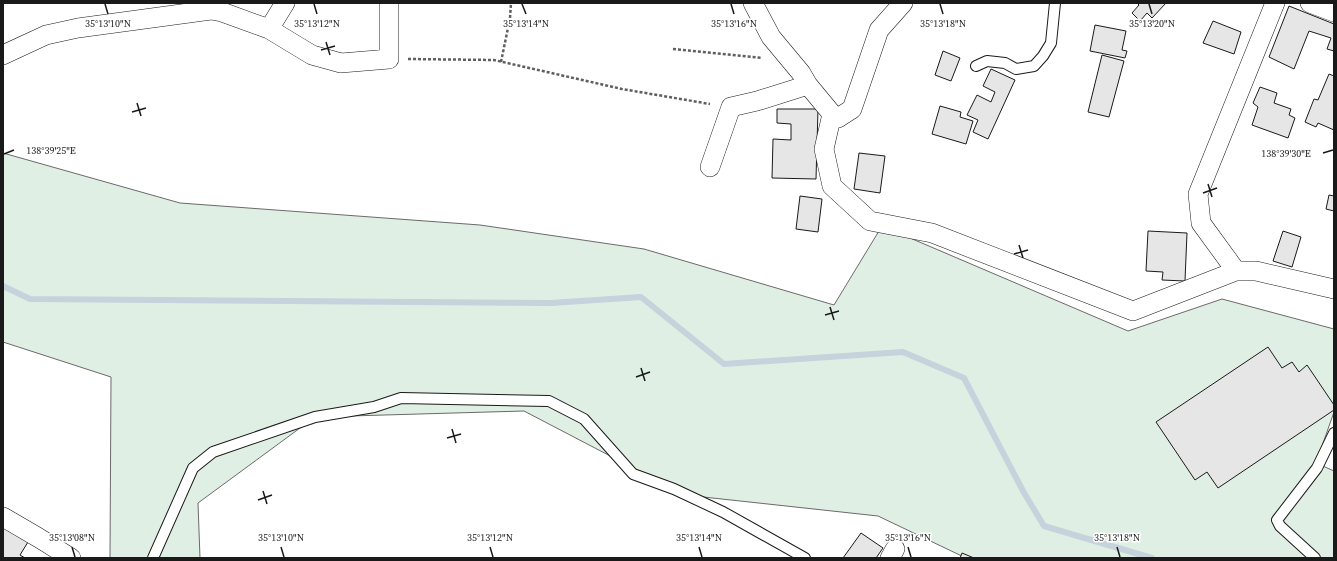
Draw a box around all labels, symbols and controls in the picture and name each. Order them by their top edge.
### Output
text: 35°13'10"N [85,17,131,30]
text: 35°13'12"N [294,17,340,30]
text: 35°13'14"N [503,17,549,30]
text: 35°13'16"N [711,17,757,30]
text: 35°13'18"N [920,17,966,30]
text: 35°13'20"N [1129,17,1175,30]
text: 138°39'25"E [26,144,76,157]
text: 138°39'30"E [1261,147,1311,160]
text: 35°13'08"N [49,531,95,544]
text: 35°13'10"N [258,531,304,544]
text: 35°13'12"N [467,531,513,544]
text: 35°13'14"N [676,531,722,544]
text: 35°13'16"N [885,531,931,544]
text: 35°13'18"N [1094,531,1140,544]

